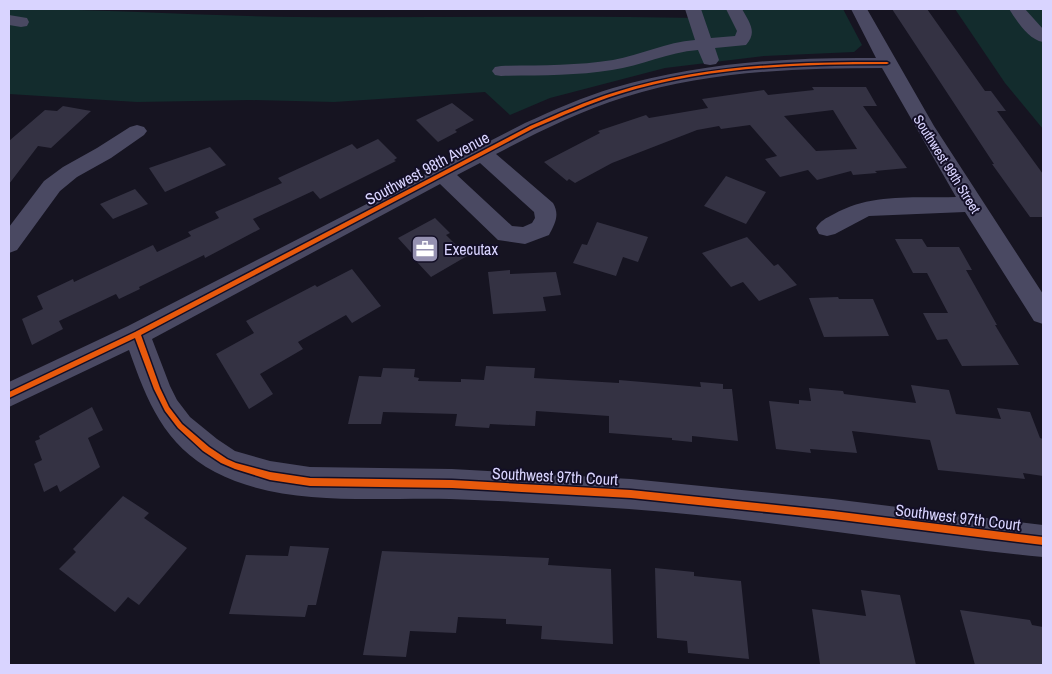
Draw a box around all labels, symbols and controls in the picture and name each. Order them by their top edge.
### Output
street label: Southwest 99th Street [909,111,985,217]
street label: Southwest 98th Avenue [361,126,493,210]
office icon: Executax [410,234,440,264]
place label: Executax [444,238,498,260]
street label: Southwest 97th Court [491,462,619,490]
street label: Southwest 97th Court [894,498,1022,536]

